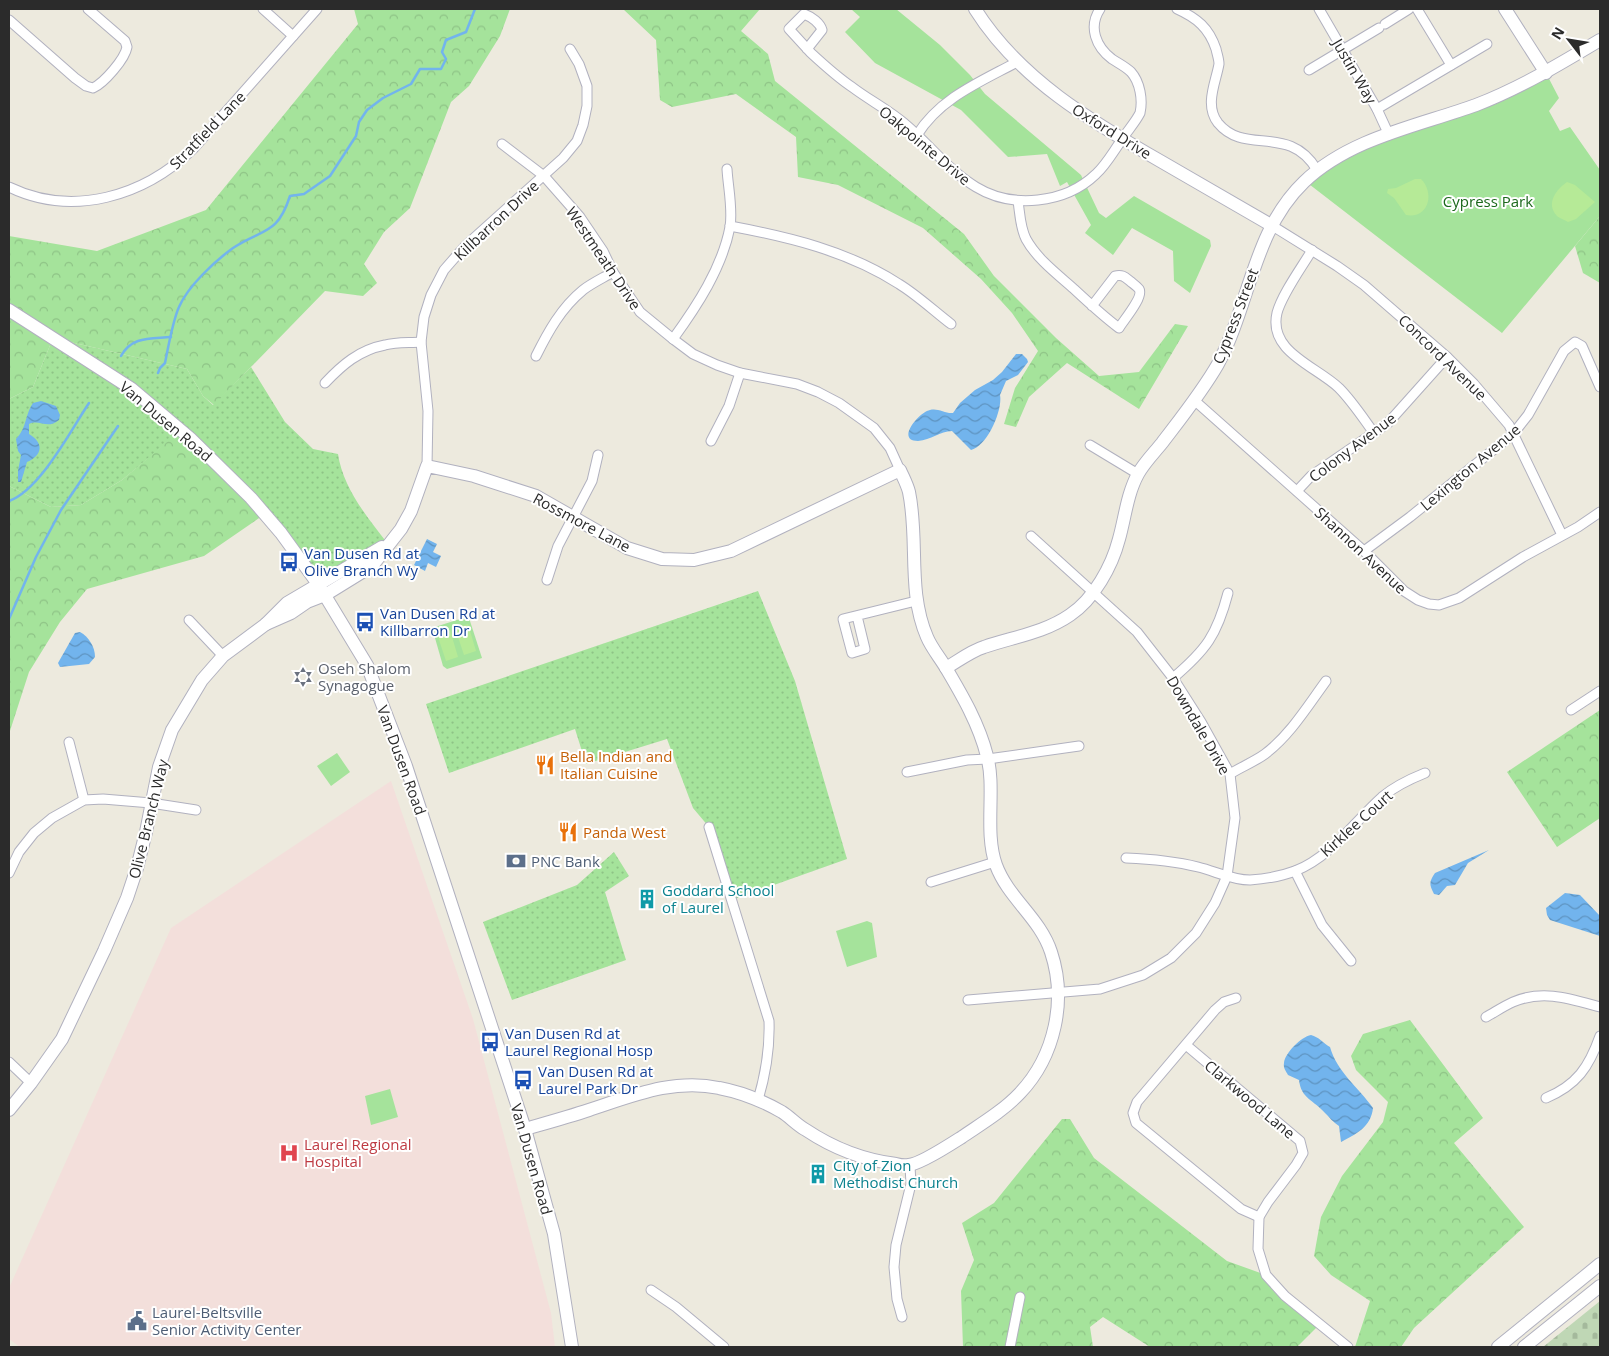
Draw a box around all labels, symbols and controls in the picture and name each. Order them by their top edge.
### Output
north arrow [1544,15,1594,65]
text: N [1546,23,1569,43]
street label: Justin Way [1327,33,1382,108]
street label: Stratfield Lane [165,87,249,173]
street label: Oxford Drive [1069,99,1155,163]
street label: Oakpointe Drive [875,101,975,189]
street label: Killbarron Drive [449,175,543,265]
park label: Cypress Park [1443,191,1533,211]
street label: Westmeath Drive [562,202,646,314]
street label: Cypress Street [1208,265,1262,367]
street label: Concord Avenue [1395,310,1491,404]
street label: Van Dusen Road [116,376,216,466]
street label: Colony Avenue [1304,408,1400,486]
street label: Lexington Avenue [1416,419,1524,515]
street label: Rossmore Lane [530,488,634,556]
street label: Shannon Avenue [1311,502,1411,598]
place label: Van Dusen Rd at Olive Branch Wy [304,543,419,580]
bus stop icon: Van Dusen Rd at Olive Branch Wy [278,551,300,573]
place label: Van Dusen Rd at Killbarron Dr [380,603,495,640]
bus stop icon: Van Dusen Rd at Killbarron Dr [354,611,376,633]
place label: Oseh Shalom Synagogue [318,658,411,695]
synagogue icon: Oseh Shalom Synagogue [292,666,314,688]
street label: Downdale Drive [1163,672,1235,778]
street label: Van Dusen Road [373,703,431,817]
place label: Bella Indian and Italian Cuisine [560,746,672,783]
restaurant icon: Bella Indian and Italian Cuisine [534,754,556,776]
street label: Olive Branch Way [123,757,173,881]
street label: Kirklee Court [1316,785,1396,861]
restaurant icon: Panda West [557,821,579,843]
place label: Panda West [583,822,666,842]
bank icon: PNC Bank [505,850,527,872]
place label: PNC Bank [531,851,600,871]
place label: Goddard School of Laurel [662,880,774,917]
building icon: Goddard School of Laurel [636,888,658,910]
place label: Van Dusen Rd at Laurel Regional Hosp [505,1023,653,1060]
bus stop icon: Van Dusen Rd at Laurel Regional Hosp [479,1031,501,1053]
street label: Clarkwood Lane [1201,1055,1299,1143]
place label: Van Dusen Rd at Laurel Park Dr [538,1061,653,1098]
bus stop icon: Van Dusen Rd at Laurel Park Dr [512,1069,534,1091]
street label: Van Dusen Road [507,1101,557,1217]
place label: Laurel Regional Hospital [304,1134,412,1171]
hospital icon: Laurel Regional Hospital [278,1142,300,1164]
place label: City of Zion Methodist Church [833,1155,958,1192]
building icon: City of Zion Methodist Church [807,1163,829,1185]
place label: Laurel-Beltsville Senior Activity Center [152,1302,302,1339]
public building icon: Laurel-Beltsville Senior Activity Center [126,1310,148,1332]

